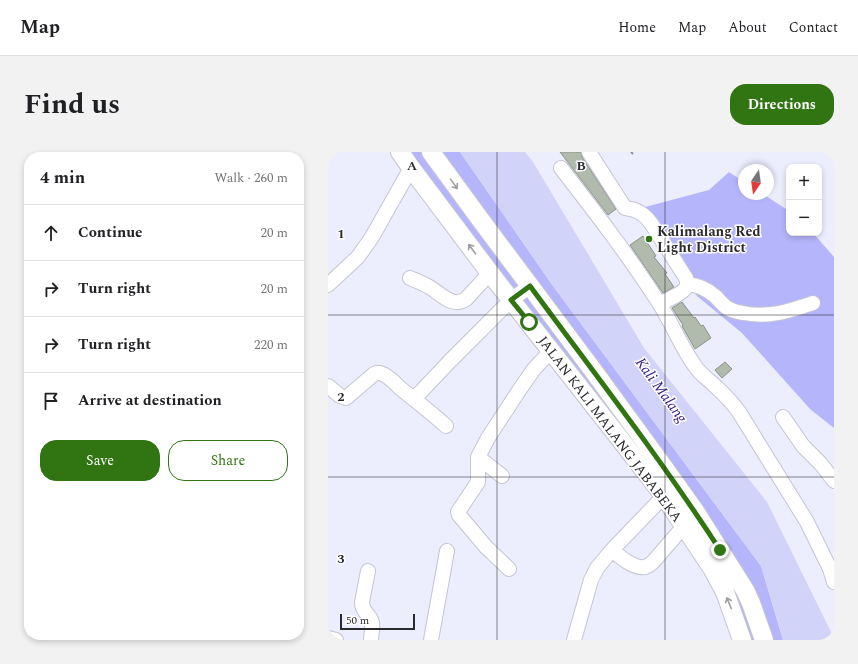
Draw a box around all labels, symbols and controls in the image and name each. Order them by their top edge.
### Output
text: Map [20,13,60,42]
text: Home [618,17,656,38]
text: Map [678,17,706,38]
text: About [728,17,767,38]
text: Contact [789,17,838,38]
text: Find us [24,83,120,126]
button: Directions [730,84,834,125]
text: A [407,156,417,176]
text: B [576,156,586,176]
north arrow [738,164,774,200]
map controls [786,164,822,236]
button: + [786,164,822,200]
text: 4 min [40,165,85,191]
text: Walk · 260 m [214,168,288,188]
one-way arrow [450,178,458,189]
button: − [786,200,822,236]
text: Continue [78,221,143,244]
place label: Kalimalang Red Light District [657,221,761,258]
icon: ahead [40,222,62,244]
text: 20 m [261,223,288,243]
text: 1 [337,224,345,244]
marker: Kalimalang Red Light District [644,234,654,244]
one-way arrow [468,244,477,255]
text: Turn right [78,277,151,300]
icon: right [40,278,62,300]
text: 20 m [261,279,288,299]
route start [520,313,538,331]
street label: JALAN KALI MALANG JABABEKA [533,331,688,527]
text: Turn right [78,333,151,356]
icon: right [40,334,62,356]
text: 220 m [254,335,288,355]
water label: Kali Malang [629,353,693,429]
text: 2 [337,387,345,407]
text: Arrive at destination [78,389,222,412]
icon: arrive [40,390,62,412]
button: Save [40,440,160,481]
button: Share [168,440,288,481]
route end [711,541,729,559]
text: 3 [337,549,345,569]
one-way arrow [725,598,732,610]
scale bar [340,612,415,631]
text: 50 m [346,612,369,629]

